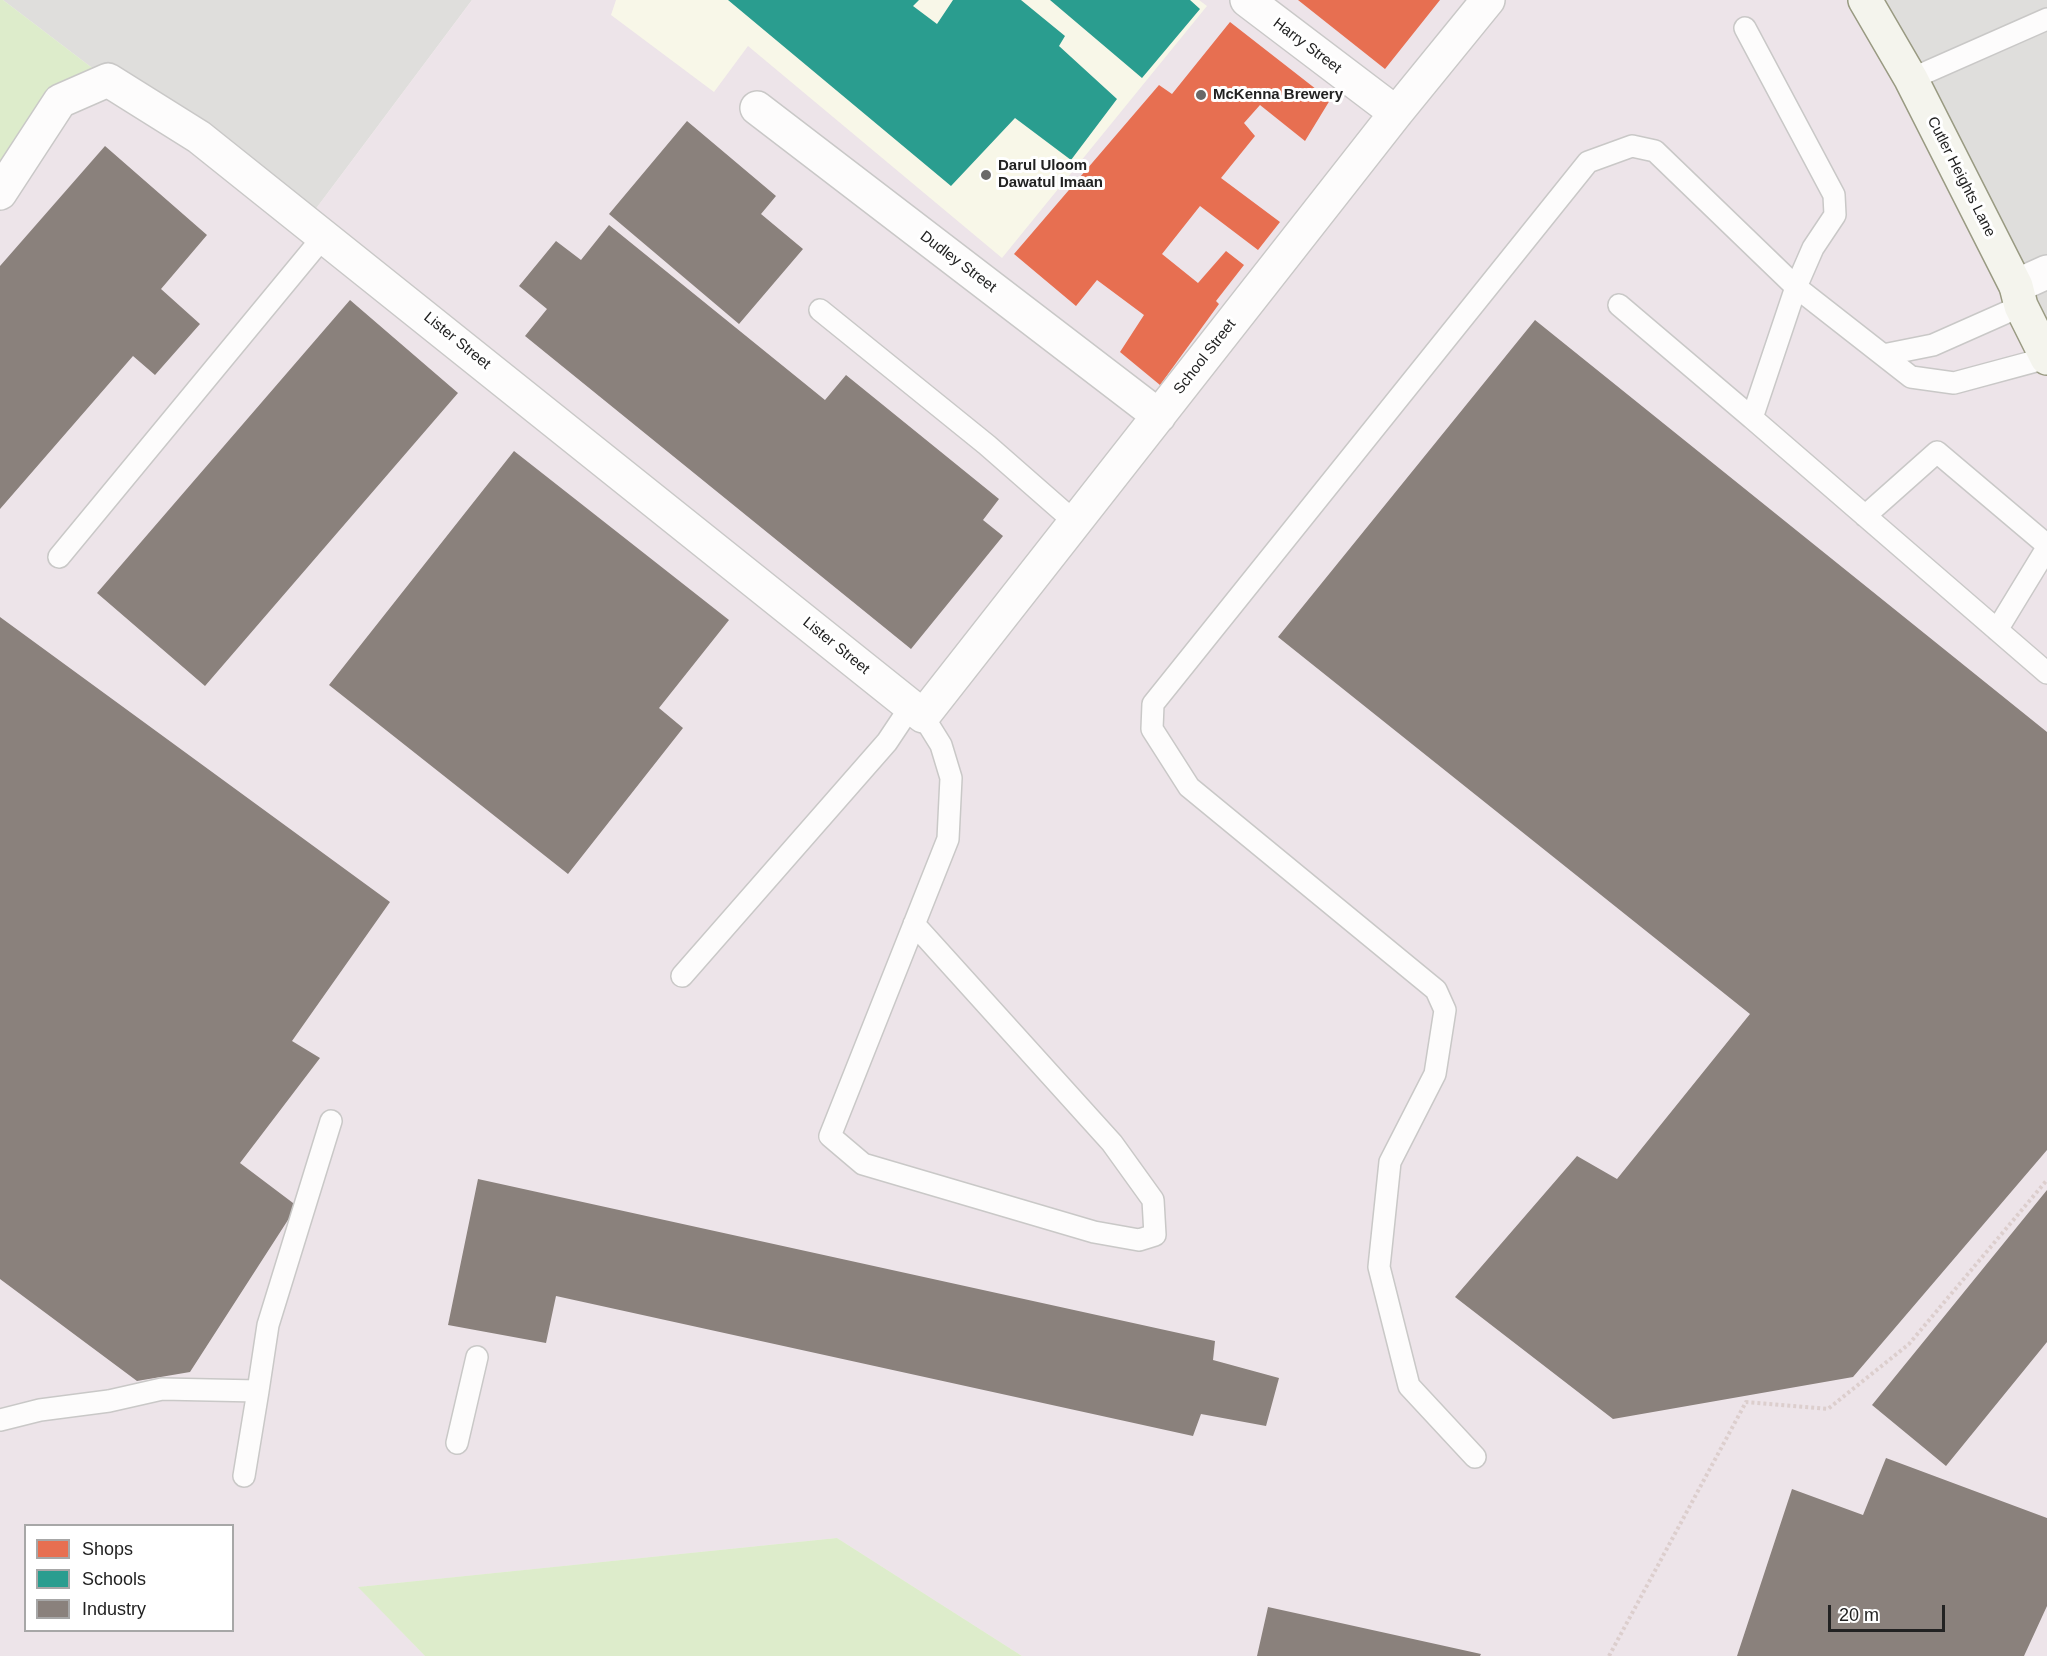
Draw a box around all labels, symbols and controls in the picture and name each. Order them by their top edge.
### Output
street label: Harry Street [1269,14,1345,78]
place label: McKenna Brewery [1213,86,1343,104]
marker: McKenna Brewery [1194,88,1208,102]
street label: Cutler Heights Lane [1923,114,1999,240]
place label: Darul Uloom Dawatul Imaan [998,157,1103,192]
marker: Darul Uloom Dawatul Imaan [979,168,993,182]
street label: Dudley Street [916,227,1000,297]
street label: Lister Street [420,309,494,373]
street label: School Street [1170,316,1240,398]
street label: Lister Street [799,614,873,678]
legend [24,1524,234,1632]
text: Shops [82,1539,133,1559]
text: Schools [82,1569,146,1589]
scale bar [1831,1593,1948,1631]
text: Industry [82,1599,146,1619]
text: 20 m [1839,1605,1879,1625]

